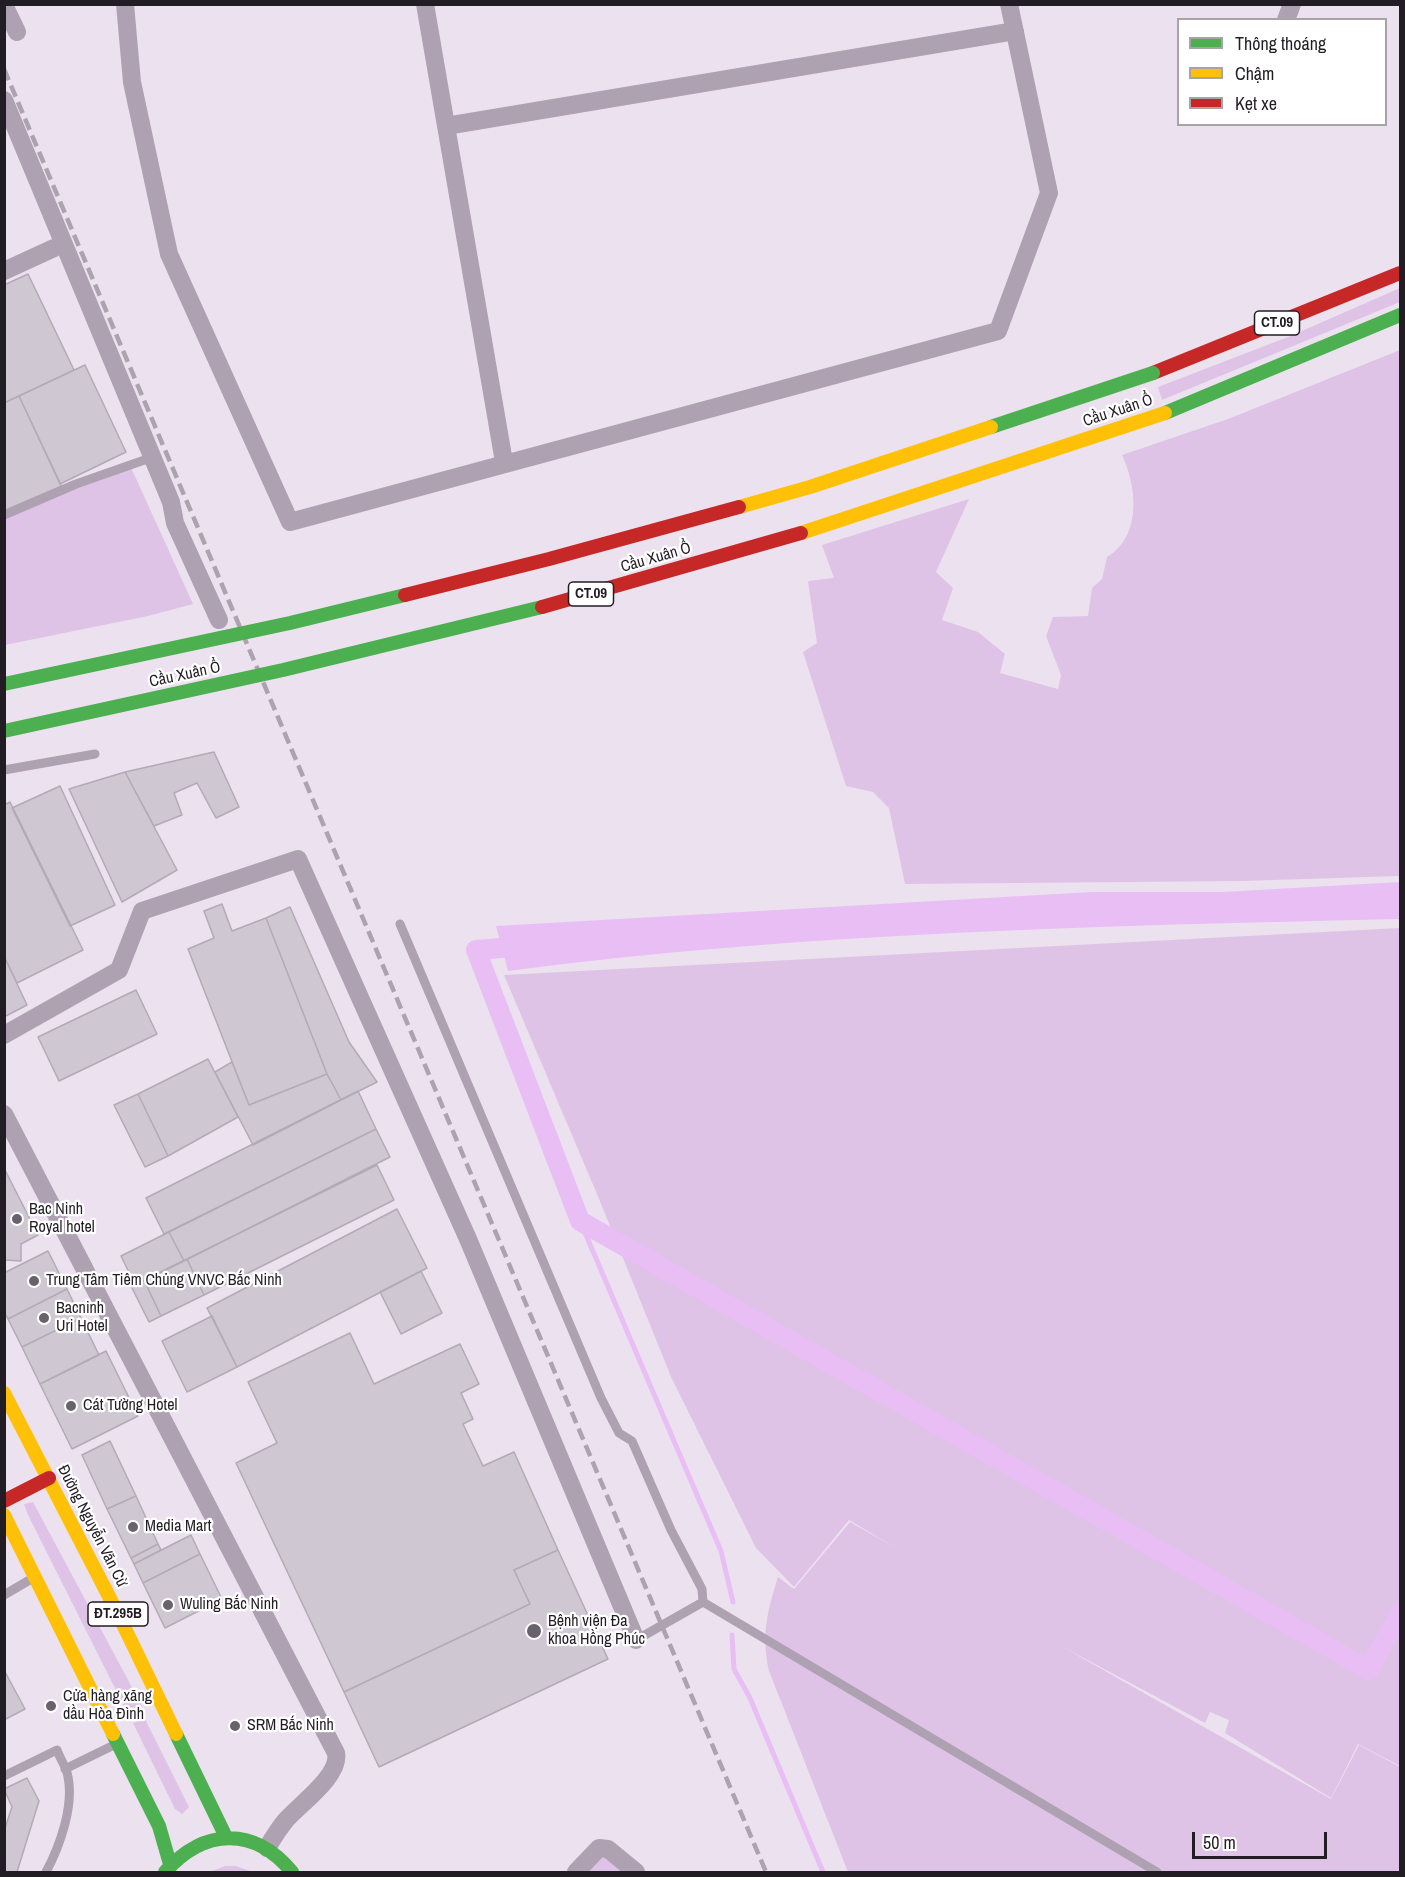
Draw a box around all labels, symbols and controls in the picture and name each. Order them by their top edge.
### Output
legend [1177,18,1387,126]
text: Thông thoáng [1235,31,1326,56]
text: Chậm [1235,61,1274,86]
text: Kẹt xe [1235,91,1277,116]
road number: CT.09 [1254,311,1300,335]
street label: Cầu Xuân Ổ [1081,391,1155,431]
street label: Cầu Xuân Ổ [619,539,693,577]
road number: CT.09 [568,582,614,606]
street label: Cầu Xuân Ổ [148,658,222,692]
place label: Bac Ninh Royal hotel [29,1200,95,1238]
marker: Bac Ninh Royal hotel [10,1212,24,1226]
place label: Trung Tâm Tiêm Chủng VNVC Bắc Ninh [46,1271,282,1291]
marker: Trung Tâm Tiêm Chủng VNVC Bắc Ninh [27,1274,41,1288]
place label: Bacninh Uri Hotel [56,1299,108,1337]
marker: Bacninh Uri Hotel [37,1311,51,1325]
place label: Cát Tường Hotel [83,1396,177,1416]
marker: Cát Tường Hotel [64,1399,78,1413]
street label: Đường Nguyễn Văn Cừ [53,1462,131,1590]
place label: Media Mart [145,1517,211,1537]
marker: Media Mart [126,1520,140,1534]
place label: Wuling Bắc Ninh [180,1595,278,1615]
marker: Wuling Bắc Ninh [161,1598,175,1612]
road number: ĐT.295B [88,1602,148,1626]
place label: Bệnh viện Đa khoa Hồng Phúc [548,1612,645,1650]
marker: Bệnh viện Đa khoa Hồng Phúc [525,1622,543,1640]
place label: Cửa hàng xăng dầu Hòa Đình [63,1687,152,1725]
marker: Cửa hàng xăng dầu Hòa Đình [44,1699,58,1713]
place label: SRM Bắc Ninh [247,1716,334,1736]
marker: SRM Bắc Ninh [228,1719,242,1733]
scale bar [1195,1820,1330,1858]
text: 50 m [1203,1830,1236,1855]

